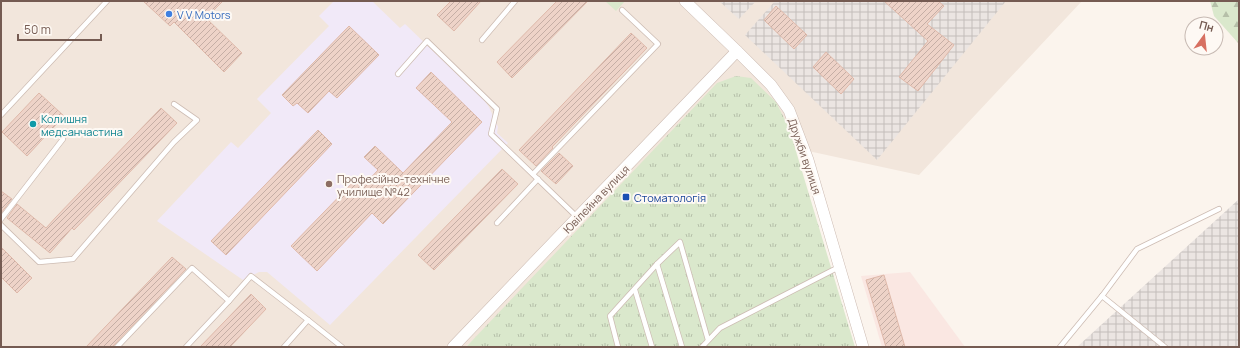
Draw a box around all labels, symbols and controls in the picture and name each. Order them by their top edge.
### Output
place label: V V Motors [177,7,231,22]
marker: V V Motors [164,9,174,19]
scale bar [18,16,101,42]
north arrow [1184,16,1224,56]
text: Пн [1198,17,1216,35]
text: 50 m [24,21,51,38]
place label: Колишня медсанчастина [41,111,123,139]
street label: Дружби вулиця [785,116,825,196]
marker: Колишня медсанчастина [28,119,38,129]
street label: Ювілейна вулиця [560,162,632,236]
place label: Професійно-технічне училище №42 [337,171,450,199]
marker: Професійно-технічне училище №42 [324,179,334,189]
place label: Стоматологія [634,190,706,205]
marker: Стоматологія [621,192,631,202]

